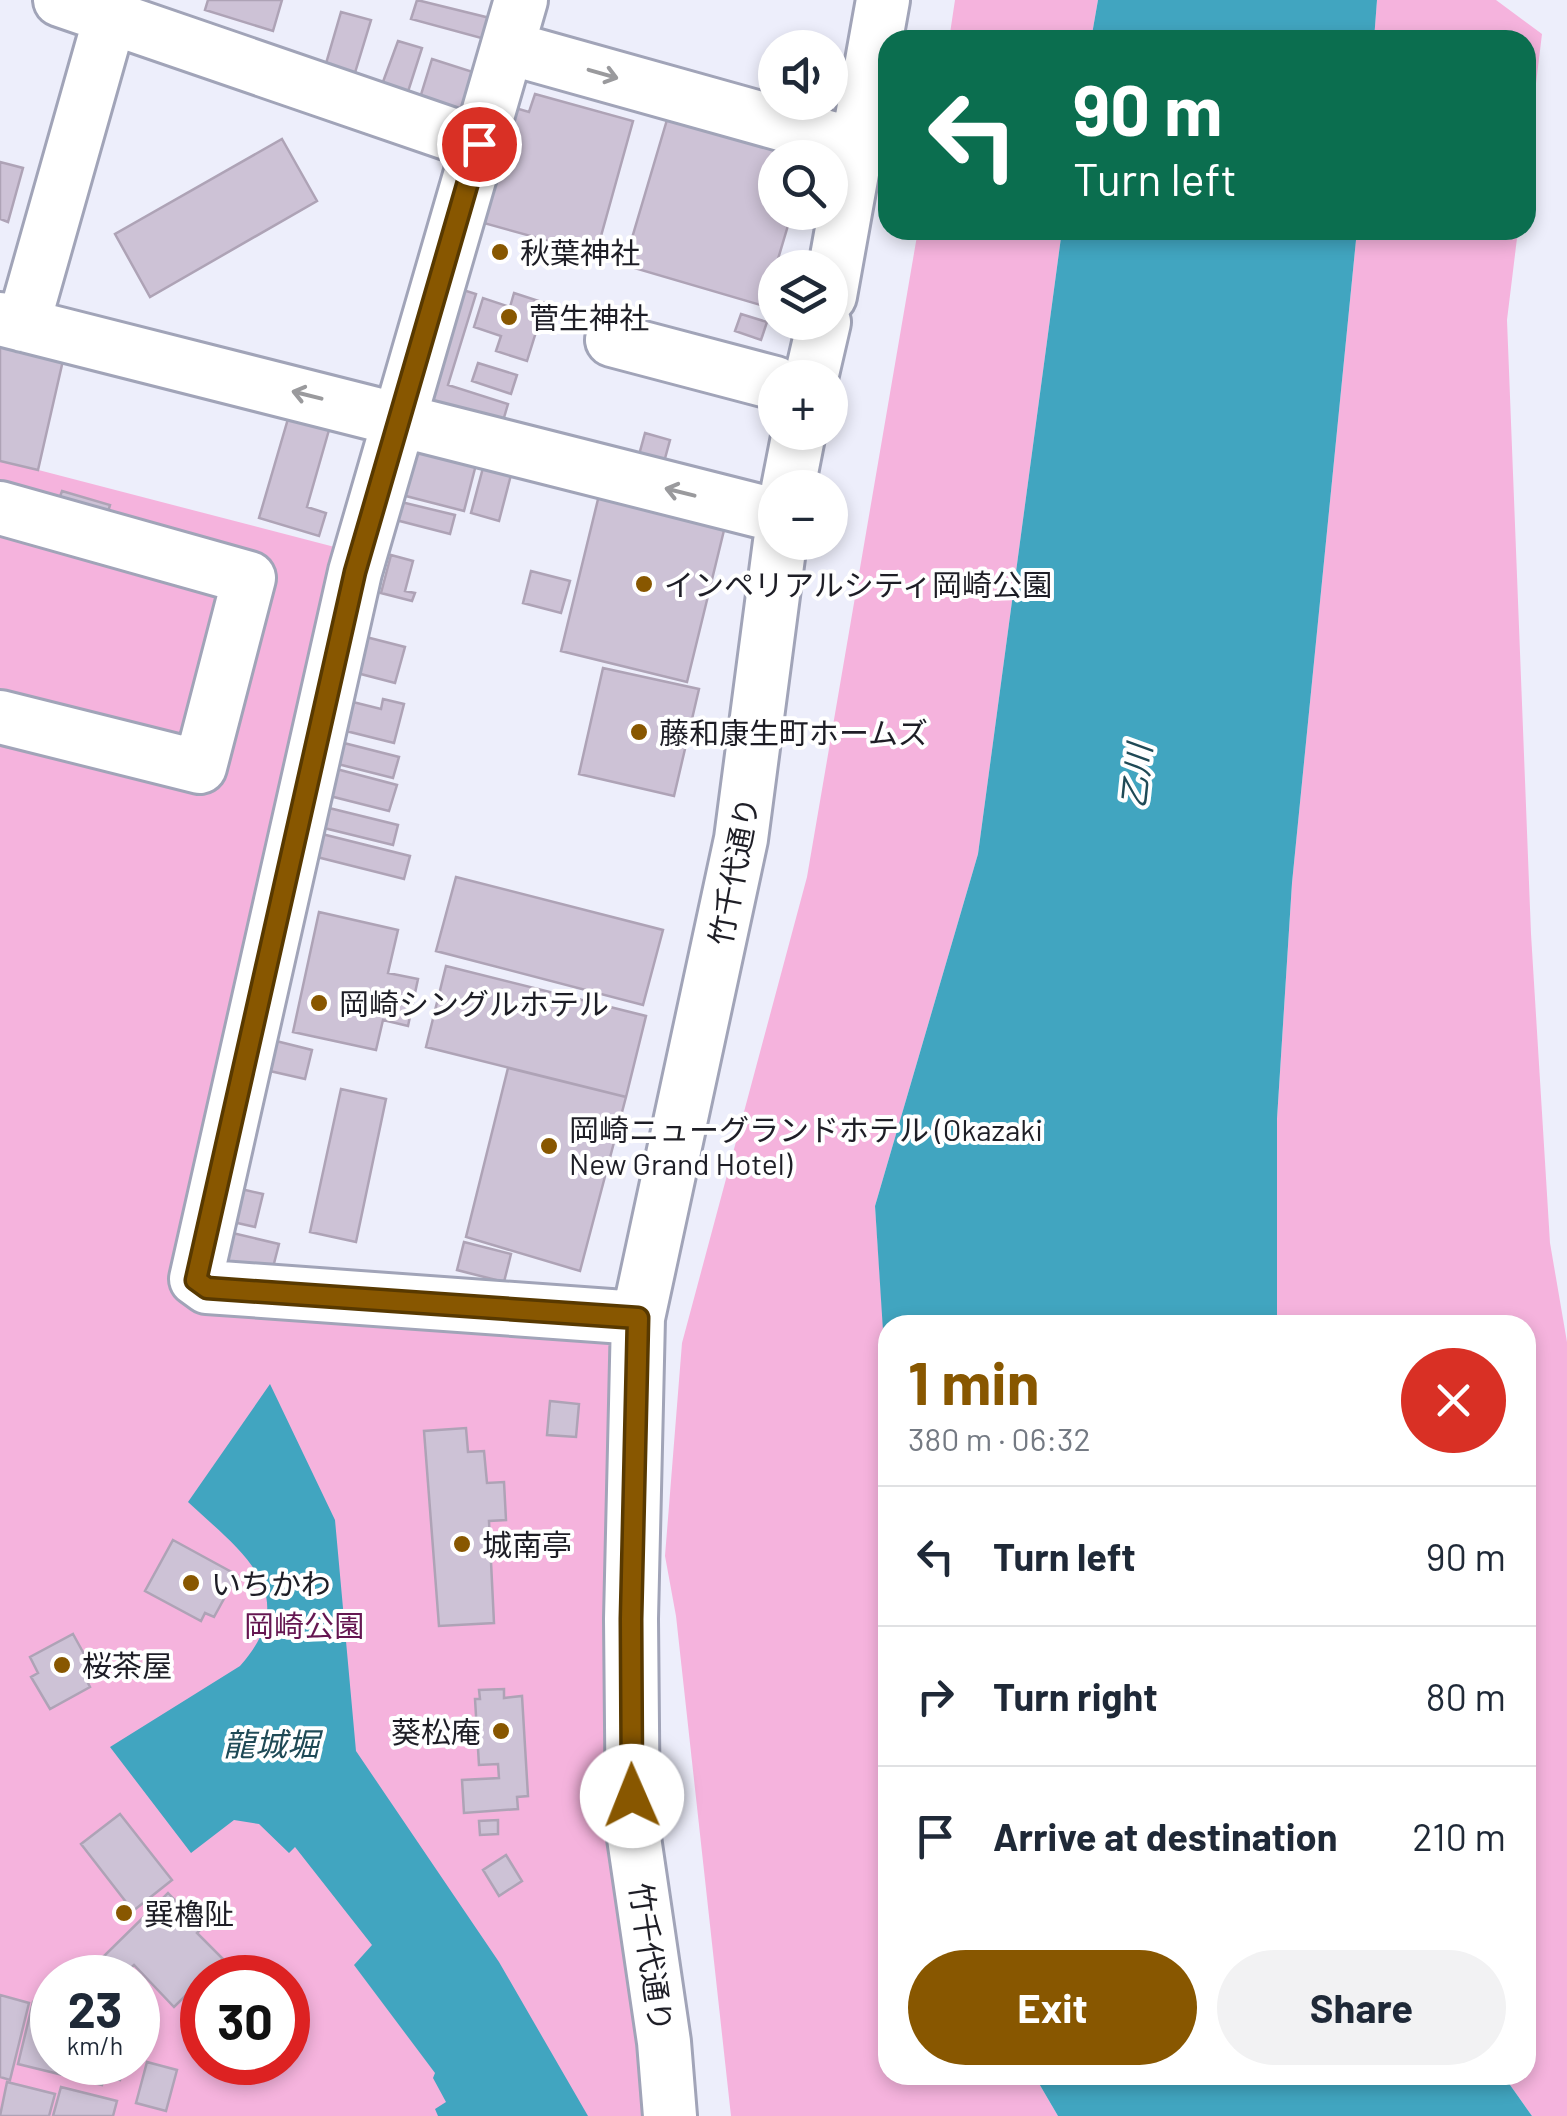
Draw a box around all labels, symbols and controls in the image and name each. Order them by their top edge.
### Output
map controls [758,30,848,560]
button: sound [758,30,848,120]
one-way arrow [587,66,618,84]
text: 90 m [1073,66,1223,150]
icon: left [908,70,1038,200]
pin [437,102,522,187]
icon: arrive [452,117,507,172]
button: search [758,140,848,230]
text: Turn left [1073,151,1237,205]
place label: 秋葉神社 [520,234,640,270]
marker: 秋葉神社 [489,241,511,263]
button: layers [758,250,848,340]
place label: 菅生神社 [529,299,649,335]
marker: 菅生神社 [498,306,520,328]
button: + [758,360,848,450]
one-way arrow [292,385,324,403]
button: − [758,470,848,560]
one-way arrow [665,482,697,500]
place label: インペリアルシティ岡崎公園 [664,566,1052,602]
marker: インペリアルシティ岡崎公園 [633,573,655,595]
place label: 藤和康生町ホームズ [659,714,928,750]
marker: 藤和康生町ホームズ [628,721,650,743]
water label: 乙川 [1113,739,1158,810]
street label: 竹千代通り [701,794,765,948]
place label: 岡崎シングルホテル [339,985,609,1021]
marker: 岡崎シングルホテル [308,992,330,1014]
place label: 岡崎ニューグランドホテル (Okazaki New Grand Hotel) [569,1111,1043,1181]
marker: 岡崎ニューグランドホテル (Okazaki New Grand Hotel) [538,1135,560,1157]
text: 1 min [908,1345,1039,1417]
button: close [1401,1348,1506,1453]
text: 380 m · 06:32 [908,1419,1091,1457]
place label: 城南亭 [482,1526,572,1562]
icon: left [908,1529,963,1584]
marker: 城南亭 [451,1533,473,1555]
text: Turn left [993,1533,1136,1579]
text: 90 m [1426,1533,1506,1579]
place label: いちかわ [211,1565,331,1601]
marker: いちかわ [180,1572,202,1594]
park label: 岡崎公園 [244,1607,364,1643]
place label: 桜茶屋 [82,1647,172,1683]
marker: 桜茶屋 [51,1654,73,1676]
icon: right [908,1669,963,1724]
text: Turn right [993,1673,1158,1719]
text: 80 m [1426,1673,1506,1719]
place label: 葵松庵 [391,1713,481,1749]
marker: 葵松庵 [490,1720,512,1742]
water label: 龍城堀 [223,1724,324,1762]
position arrow [580,1744,684,1848]
icon: arrive [908,1809,963,1864]
text: Arrive at destination [993,1813,1338,1859]
text: 210 m [1412,1813,1506,1859]
street label: 竹千代通り [624,1880,680,2034]
place label: 巽櫓阯 [144,1895,234,1931]
marker: 巽櫓阯 [113,1902,135,1924]
button: Exit [908,1950,1197,2065]
button: Share [1217,1950,1506,2065]
speed limit sign: 30 [180,1955,310,2085]
text: 23 [68,1978,122,2038]
text: km/h [67,2030,123,2060]

